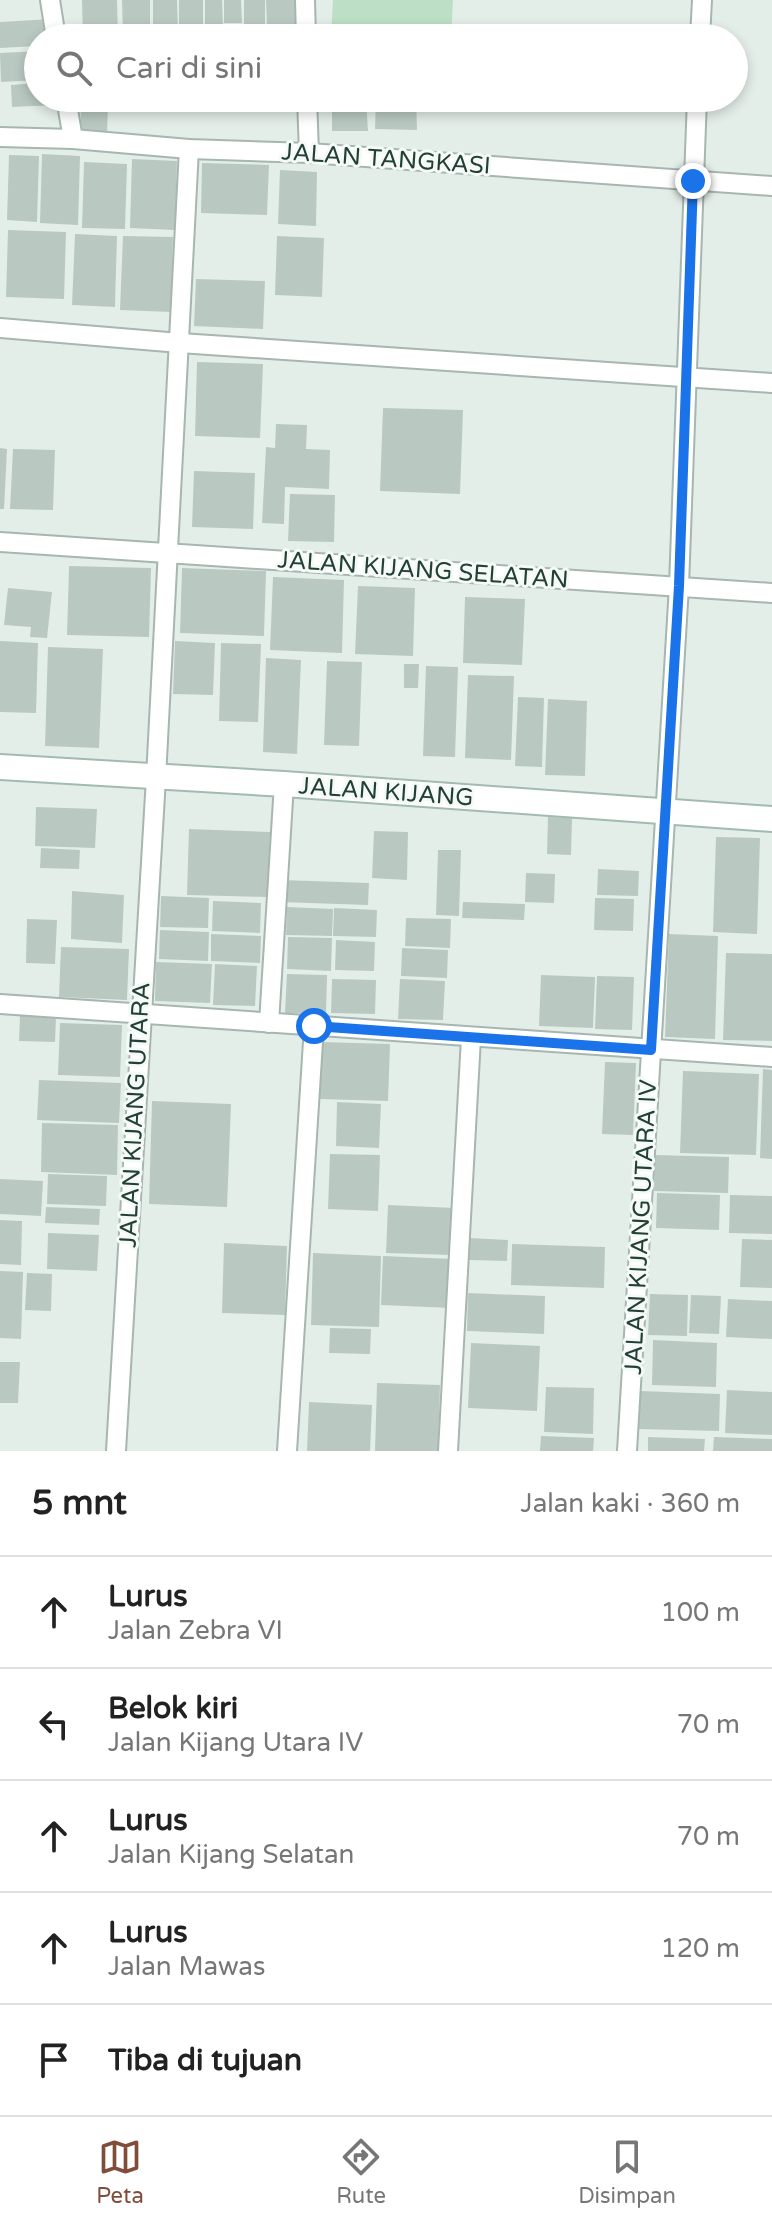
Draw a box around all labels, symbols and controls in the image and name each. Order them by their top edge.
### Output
search box [24,24,748,112]
icon: search [52,46,96,90]
text: Cari di sini [116,50,262,87]
street label: JALAN TANGKASI [281,137,491,181]
route end [675,163,711,199]
street label: JALAN KIJANG SELATAN [276,545,570,595]
street label: JALAN KIJANG [298,771,474,813]
street label: JALAN KIJANG UTARA [114,982,156,1248]
route start [296,1008,332,1044]
street label: JALAN KIJANG UTARA IV [619,1078,663,1375]
text: 5 mnt [32,1483,127,1524]
text: Jalan kaki · 360 m [521,1488,740,1519]
text: Lurus [108,1578,188,1615]
icon: ahead [32,1590,76,1634]
text: 100 m [660,1597,740,1628]
text: Jalan Zebra VI [108,1615,283,1646]
text: Belok kiri [108,1690,238,1727]
icon: left [32,1702,76,1746]
text: 70 m [677,1709,740,1740]
text: Jalan Kijang Utara IV [108,1727,363,1758]
text: Lurus [108,1802,188,1839]
icon: ahead [32,1814,76,1858]
text: 70 m [677,1821,740,1852]
text: Jalan Kijang Selatan [108,1839,354,1870]
text: Lurus [108,1914,188,1951]
icon: ahead [32,1926,76,1970]
text: 120 m [660,1933,740,1964]
text: Jalan Mawas [108,1951,265,1982]
icon: arrive [32,2038,76,2082]
text: Tiba di tujuan [108,2042,302,2079]
tab: Peta [96,2135,144,2209]
tab: Rute [336,2135,386,2209]
tab: Disimpan [578,2135,676,2209]

